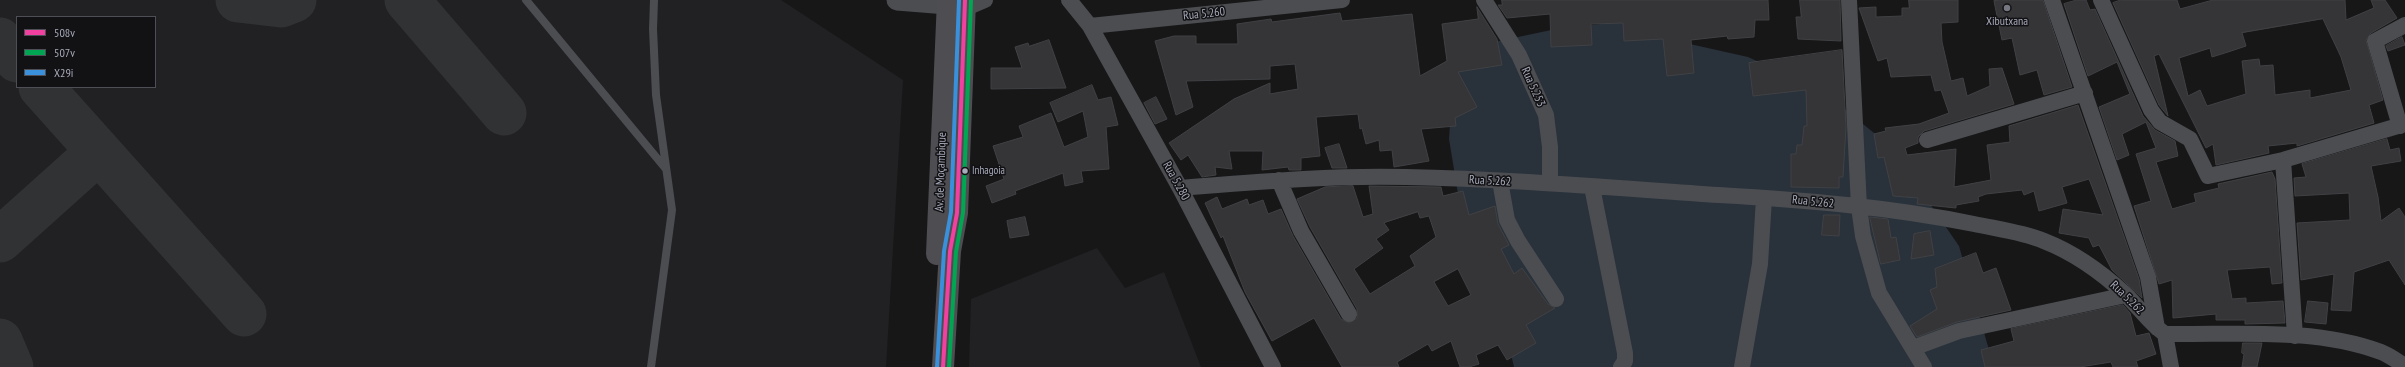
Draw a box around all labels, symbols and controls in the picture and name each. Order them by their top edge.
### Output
marker: Xibutxana [2002,3,2012,13]
street label: Rua 5.260 [1182,5,1226,23]
place label: Xibutxana [1986,15,2028,29]
legend [16,16,156,88]
text: 508v [54,25,75,40]
text: 507v [54,45,75,60]
text: X29i [54,65,73,80]
street label: Rua 5.253 [1518,65,1548,109]
street label: Av. de Moçambique [932,132,950,212]
street label: Rua 5.280 [1160,159,1192,203]
place label: Inhagoia [972,164,1005,178]
marker: Inhagoia [960,166,970,176]
street label: Rua 5.262 [1469,173,1511,189]
street label: Rua 5.262 [1791,193,1835,211]
street label: Rua 5.262 [2107,278,2147,318]

